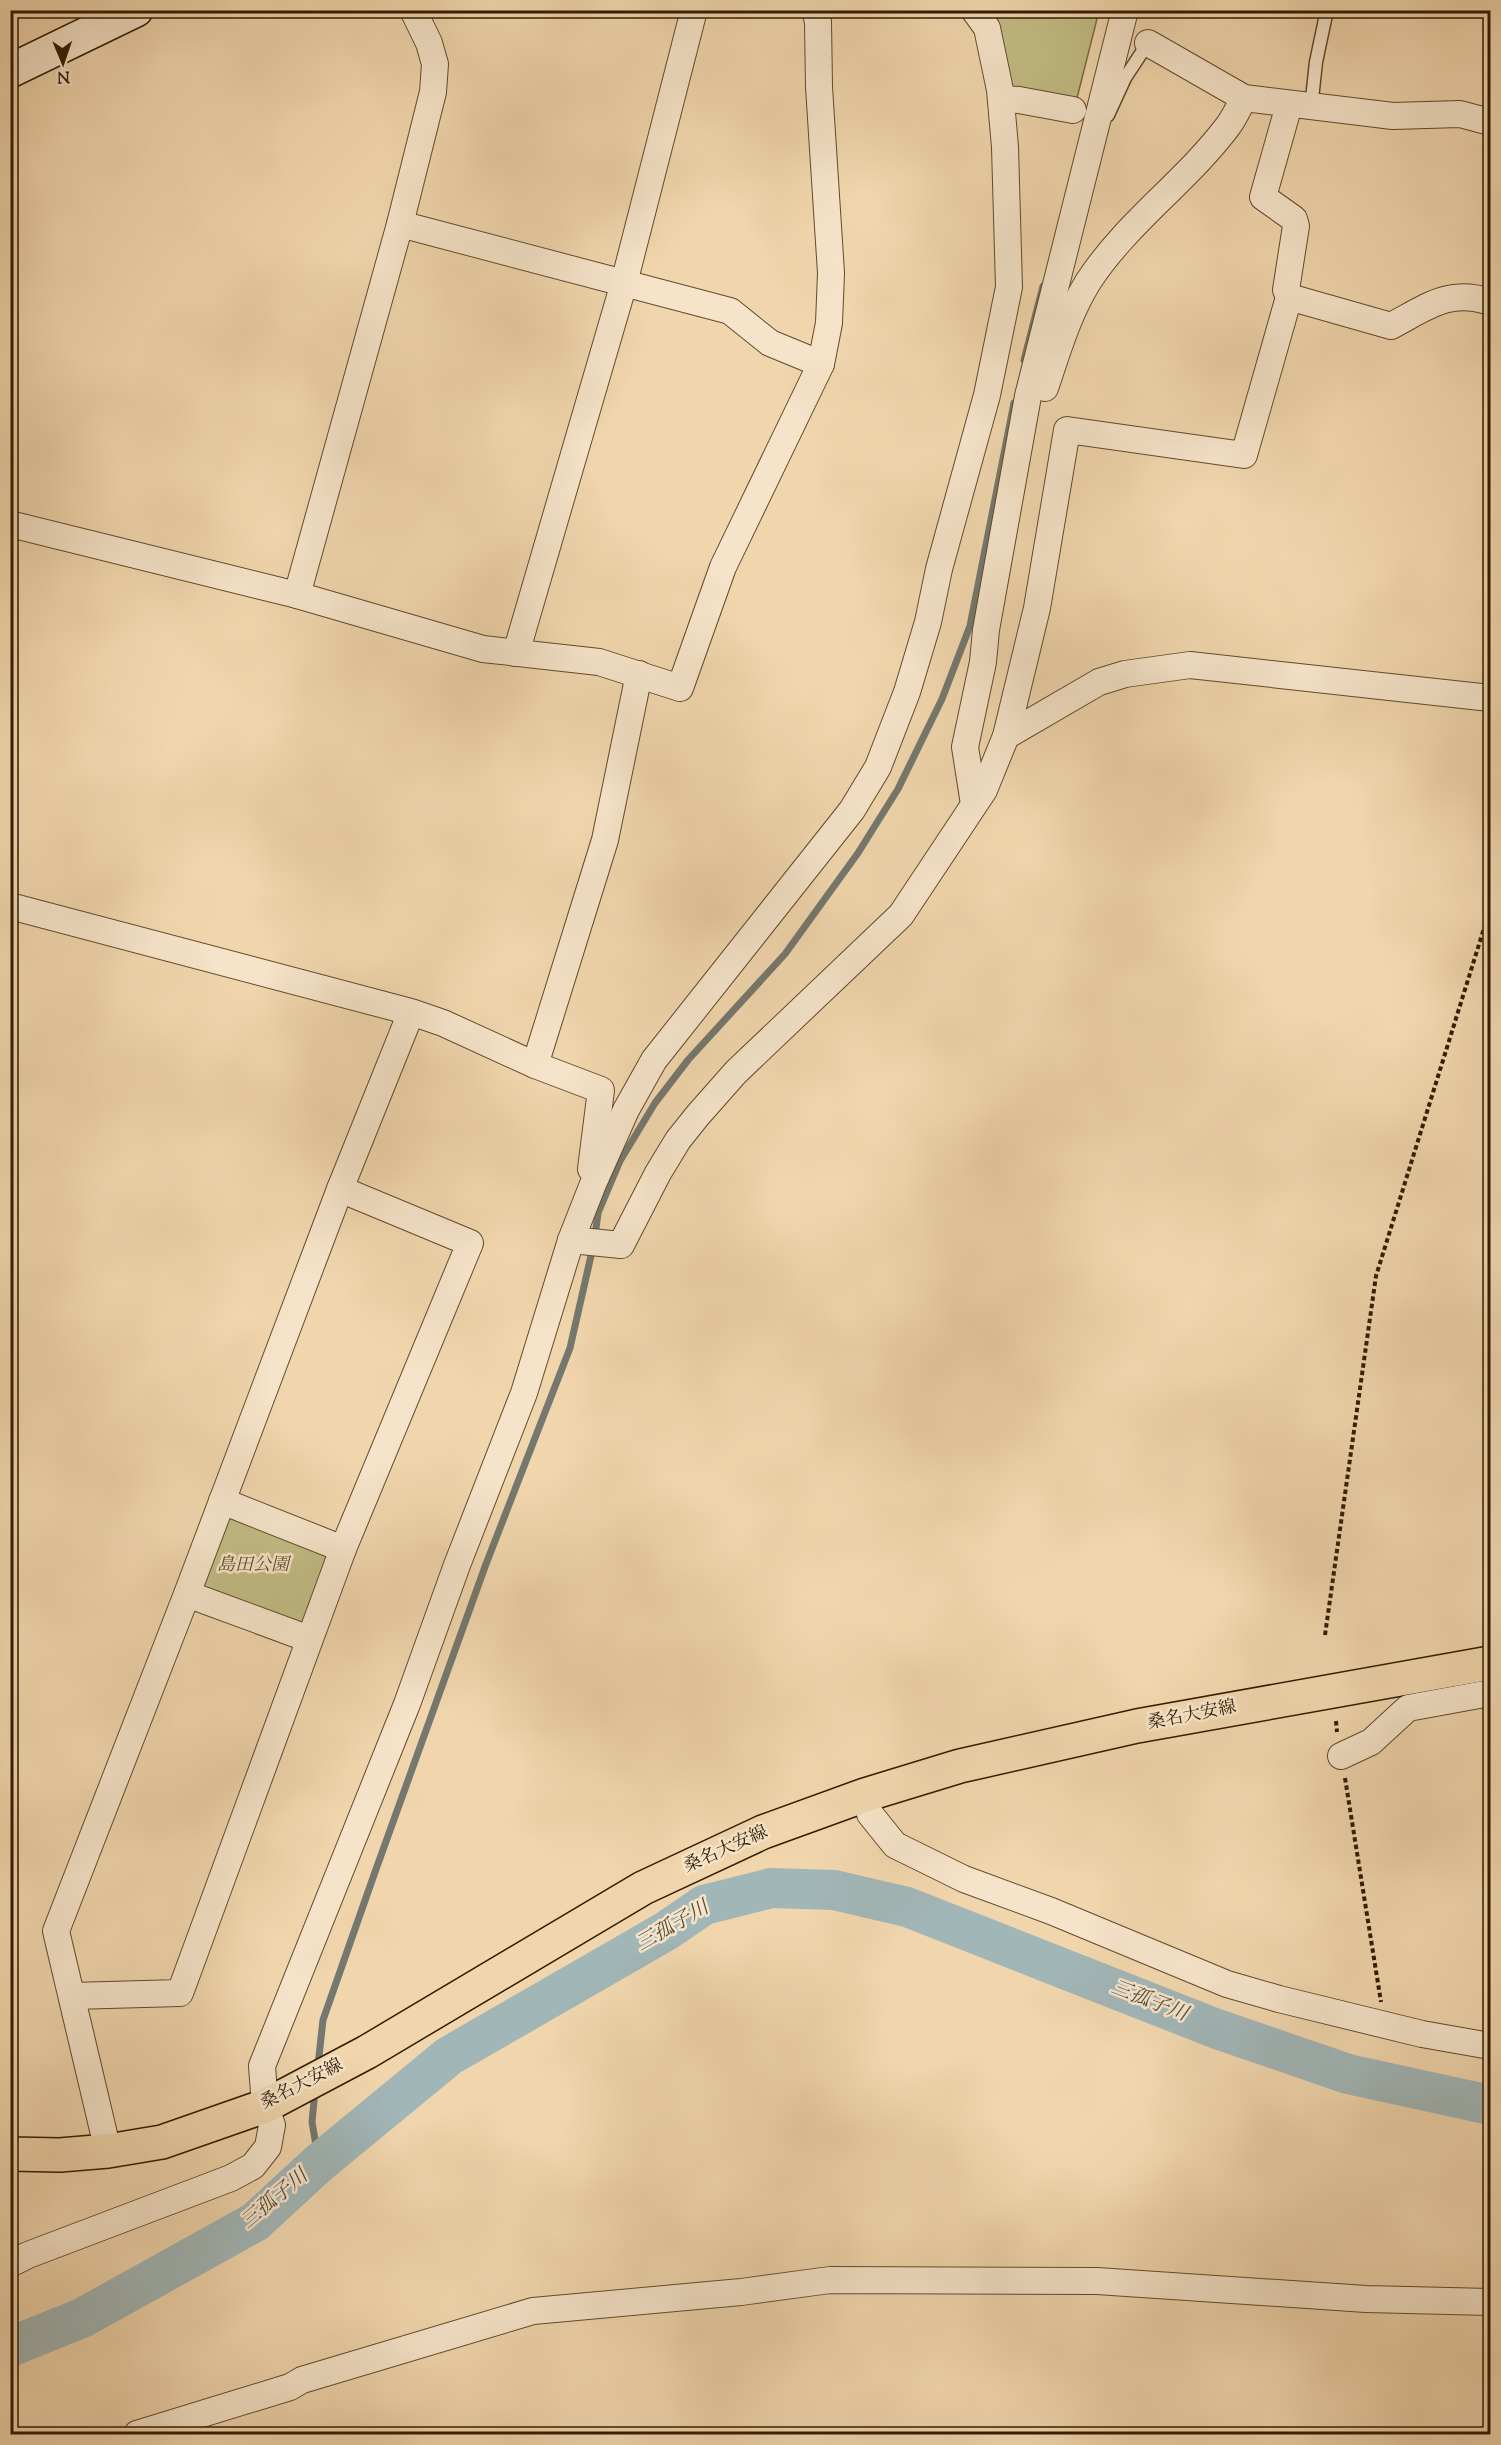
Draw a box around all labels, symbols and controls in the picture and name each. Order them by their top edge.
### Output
north arrow [33,33,93,93]
text: N [56,64,70,87]
park label: 島田公園 [217,1553,292,1579]
street label: 桑名大安線 [1145,1695,1239,1737]
street label: 桑名大安線 [680,1820,772,1880]
water label: 三孤子川 [631,1893,717,1960]
water label: 三孤子川 [1106,1974,1193,2031]
street label: 桑名大安線 [256,2053,348,2117]
water label: 三孤子川 [235,2162,316,2237]

